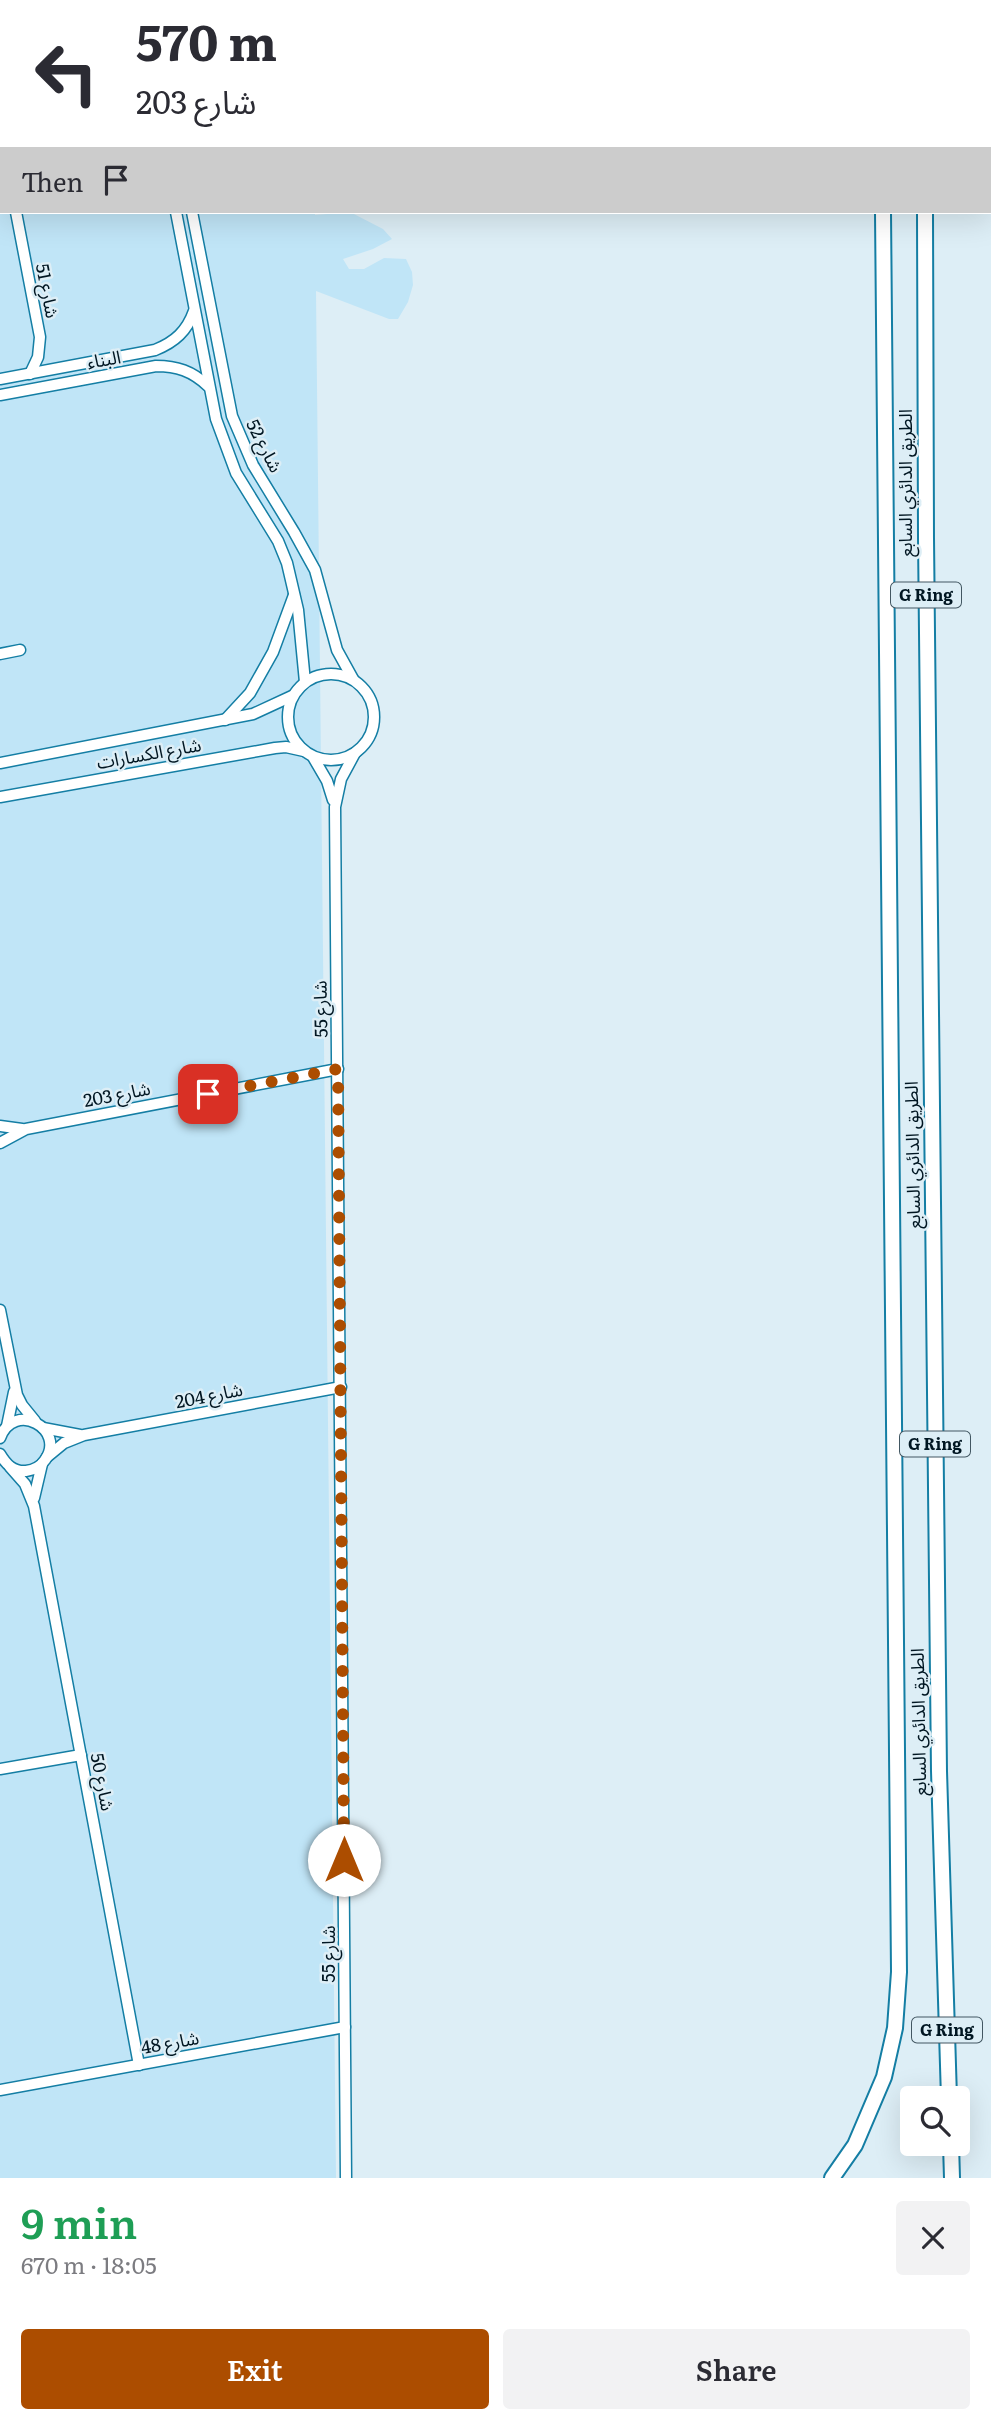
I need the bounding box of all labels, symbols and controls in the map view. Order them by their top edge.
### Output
text: 570 m [136,3,277,76]
icon: left [21,28,112,119]
text: شارع 203 [136,76,256,124]
text: Then [21,161,83,200]
icon: arrive [97,161,135,199]
street label: شارع 51 [28,261,67,321]
street label: البناء [85,342,123,375]
street label: الطريق الدائري السابع [891,409,920,557]
street label: شارع 52 [239,414,290,478]
road number: G Ring [891,582,961,608]
street label: شارع الكسارات [94,730,203,777]
street label: شارع 55 [306,980,335,1038]
pin [178,1064,238,1124]
street label: شارع 203 [81,1074,153,1115]
icon: arrive [189,1075,227,1113]
street label: الطريق الدائري السابع [897,1081,928,1229]
street label: شارع 204 [173,1375,245,1416]
road number: G Ring [900,1432,970,1456]
street label: الطريق الدائري السابع [903,1648,934,1796]
street label: شارع 50 [83,1751,122,1813]
position arrow [307,1823,381,1897]
street label: شارع 55 [314,1926,343,1982]
road number: G Ring [912,2018,982,2042]
street label: شارع 48 [139,2023,201,2062]
map controls [900,2086,970,2156]
button: search [900,2086,970,2156]
text: 9 min [21,2190,137,2252]
button: close [896,2201,970,2275]
text: 670 m · 18:05 [21,2247,157,2281]
button: Exit [21,2329,489,2409]
button: Share [503,2329,970,2409]

